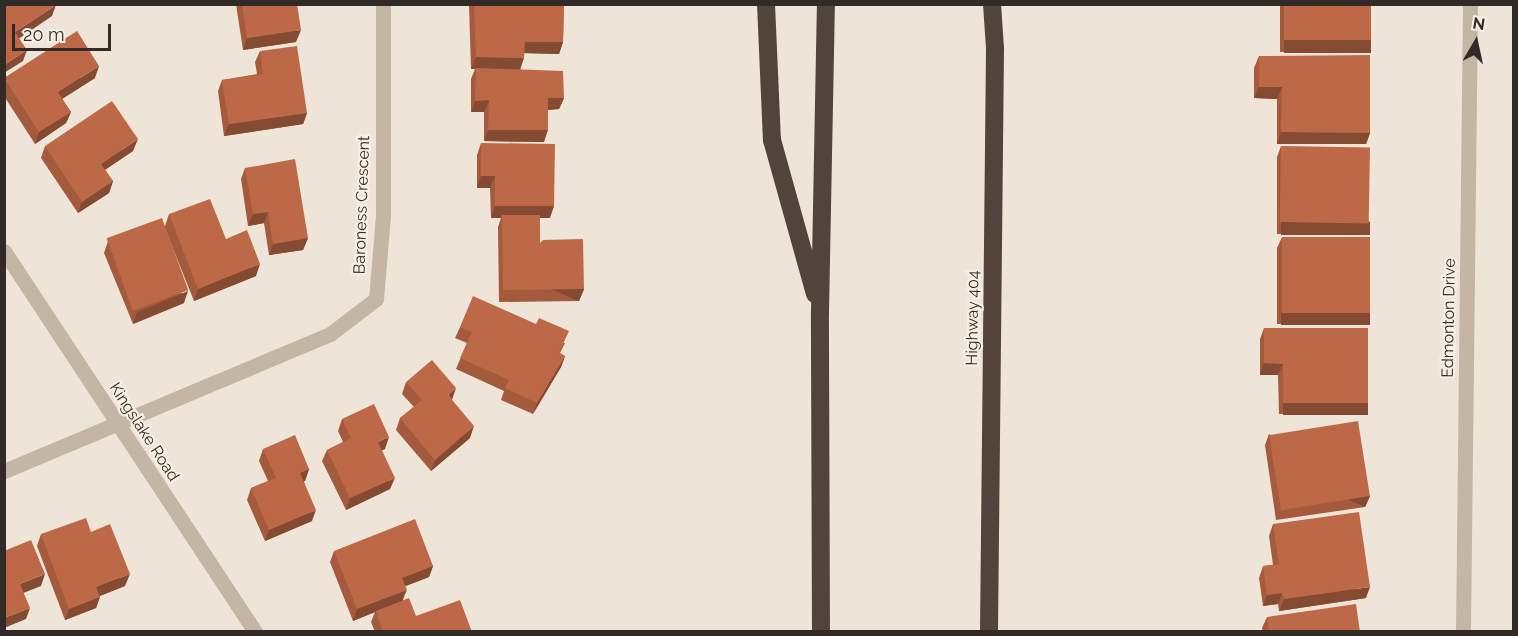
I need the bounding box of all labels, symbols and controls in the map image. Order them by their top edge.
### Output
scale bar [15,12,114,50]
north arrow [1446,12,1506,72]
text: N [1471,13,1486,34]
text: 20 m [23,24,65,45]
street label: Baroness Crescent [350,135,374,275]
street label: Edmonton Drive [1438,258,1460,378]
street label: Highway 404 [963,270,983,366]
street label: Kingslake Road [105,379,183,485]

